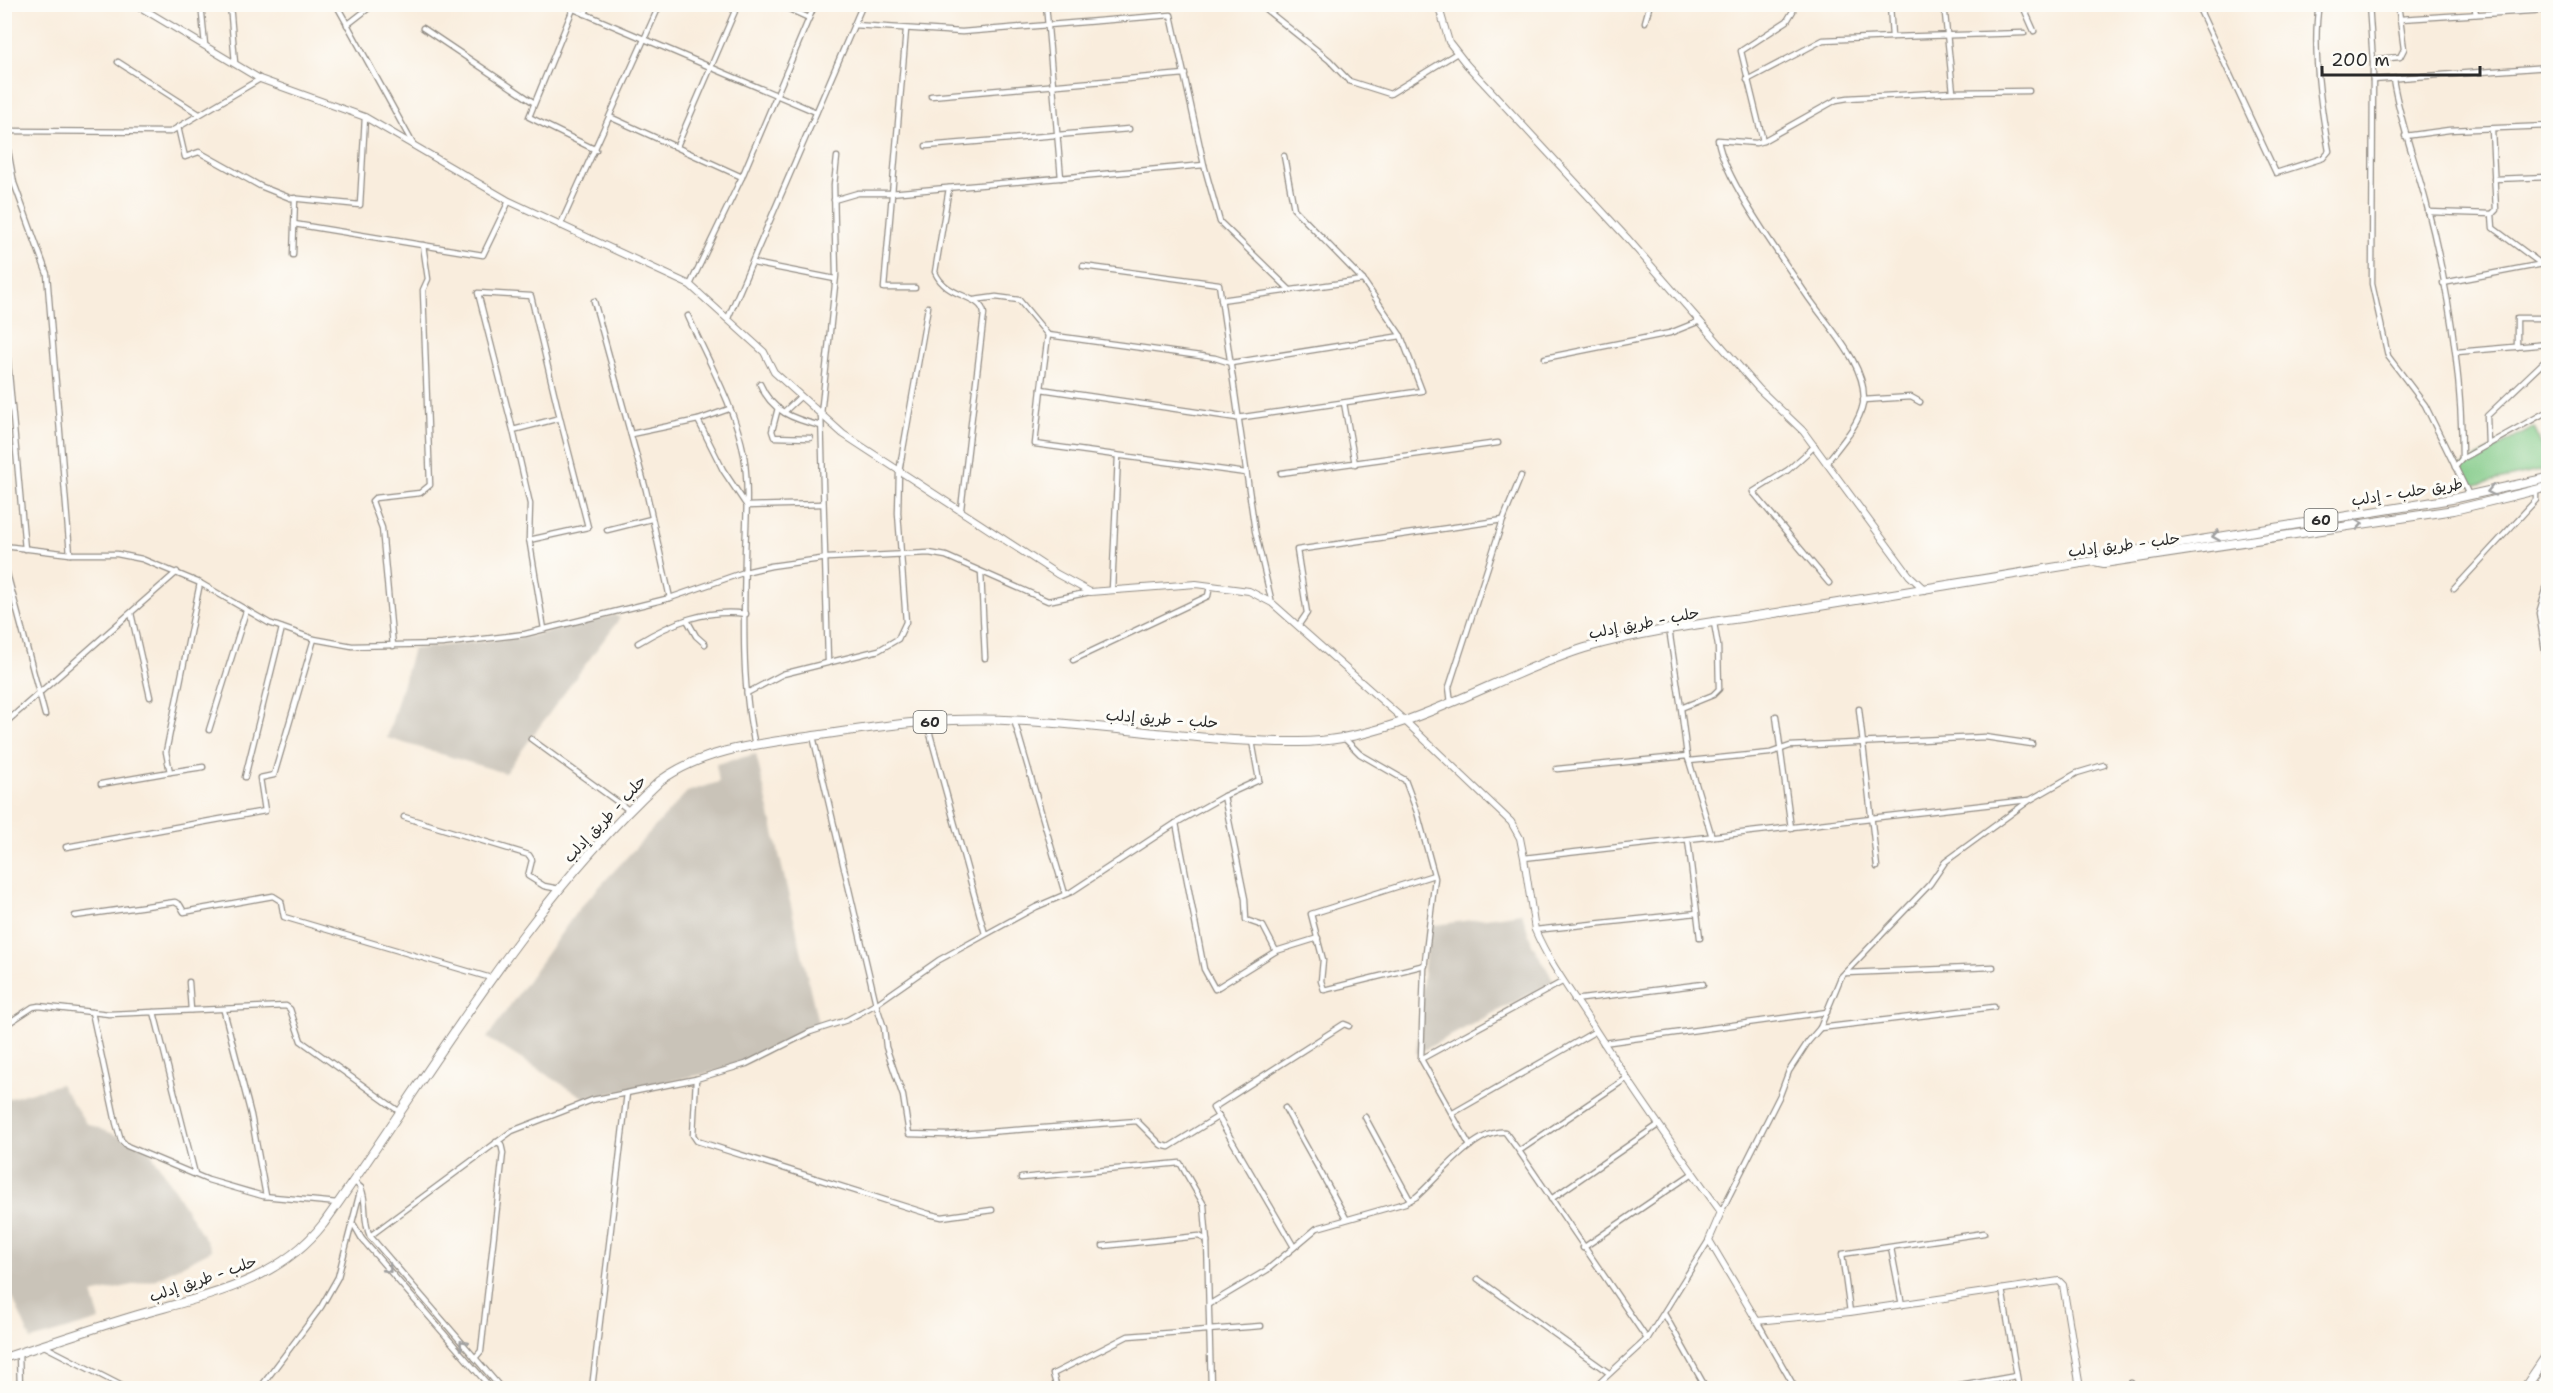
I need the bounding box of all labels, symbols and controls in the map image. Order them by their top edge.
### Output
scale bar [2322,39,2480,77]
text: 200 m [2331,48,2390,72]
street label: طريق حلب - إدلب [2350,473,2464,511]
one-way arrow [2487,483,2497,496]
road number: 60 [2304,509,2338,531]
one-way arrow [2354,518,2364,531]
street label: حلب - طريق إدلب [2067,528,2181,562]
one-way arrow [2211,529,2221,542]
street label: حلب - طريق إدلب [1587,602,1701,644]
street label: حلب - طريق إدلب [1105,705,1219,733]
road number: 60 [914,711,946,733]
street label: حلب - طريق إدلب [559,771,651,867]
street label: حلب - طريق إدلب [147,1251,259,1307]
one-way arrow [381,1263,392,1273]
one-way arrow [460,1340,471,1351]

